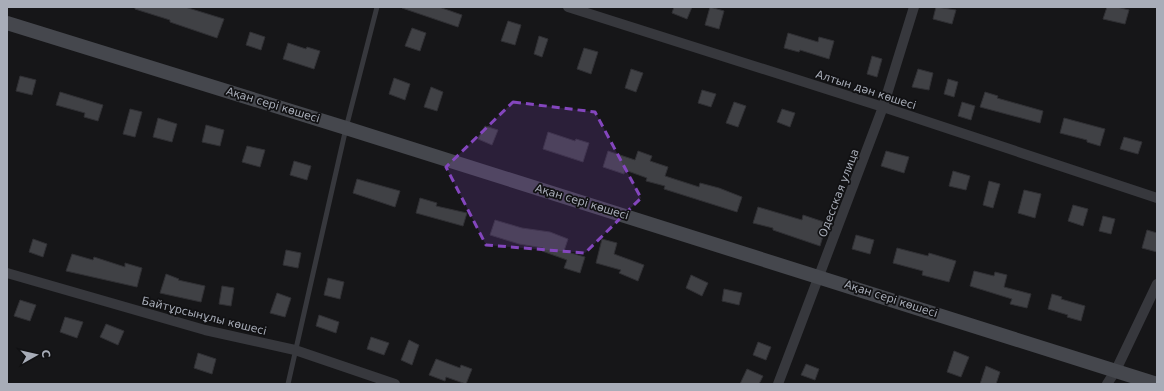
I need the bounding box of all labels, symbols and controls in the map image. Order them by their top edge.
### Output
street label: Алтын дән көшесі [814,68,918,112]
street label: Ақан сері көшесі [225,85,321,125]
street label: Одесская улица [816,147,862,239]
street label: Ақан сері көшесі [534,182,630,222]
street label: Ақан сері көшесі [843,278,939,320]
street label: Байтұрсынұлы көшесі [140,294,268,338]
north arrow [16,335,56,375]
text: С [38,349,52,359]

